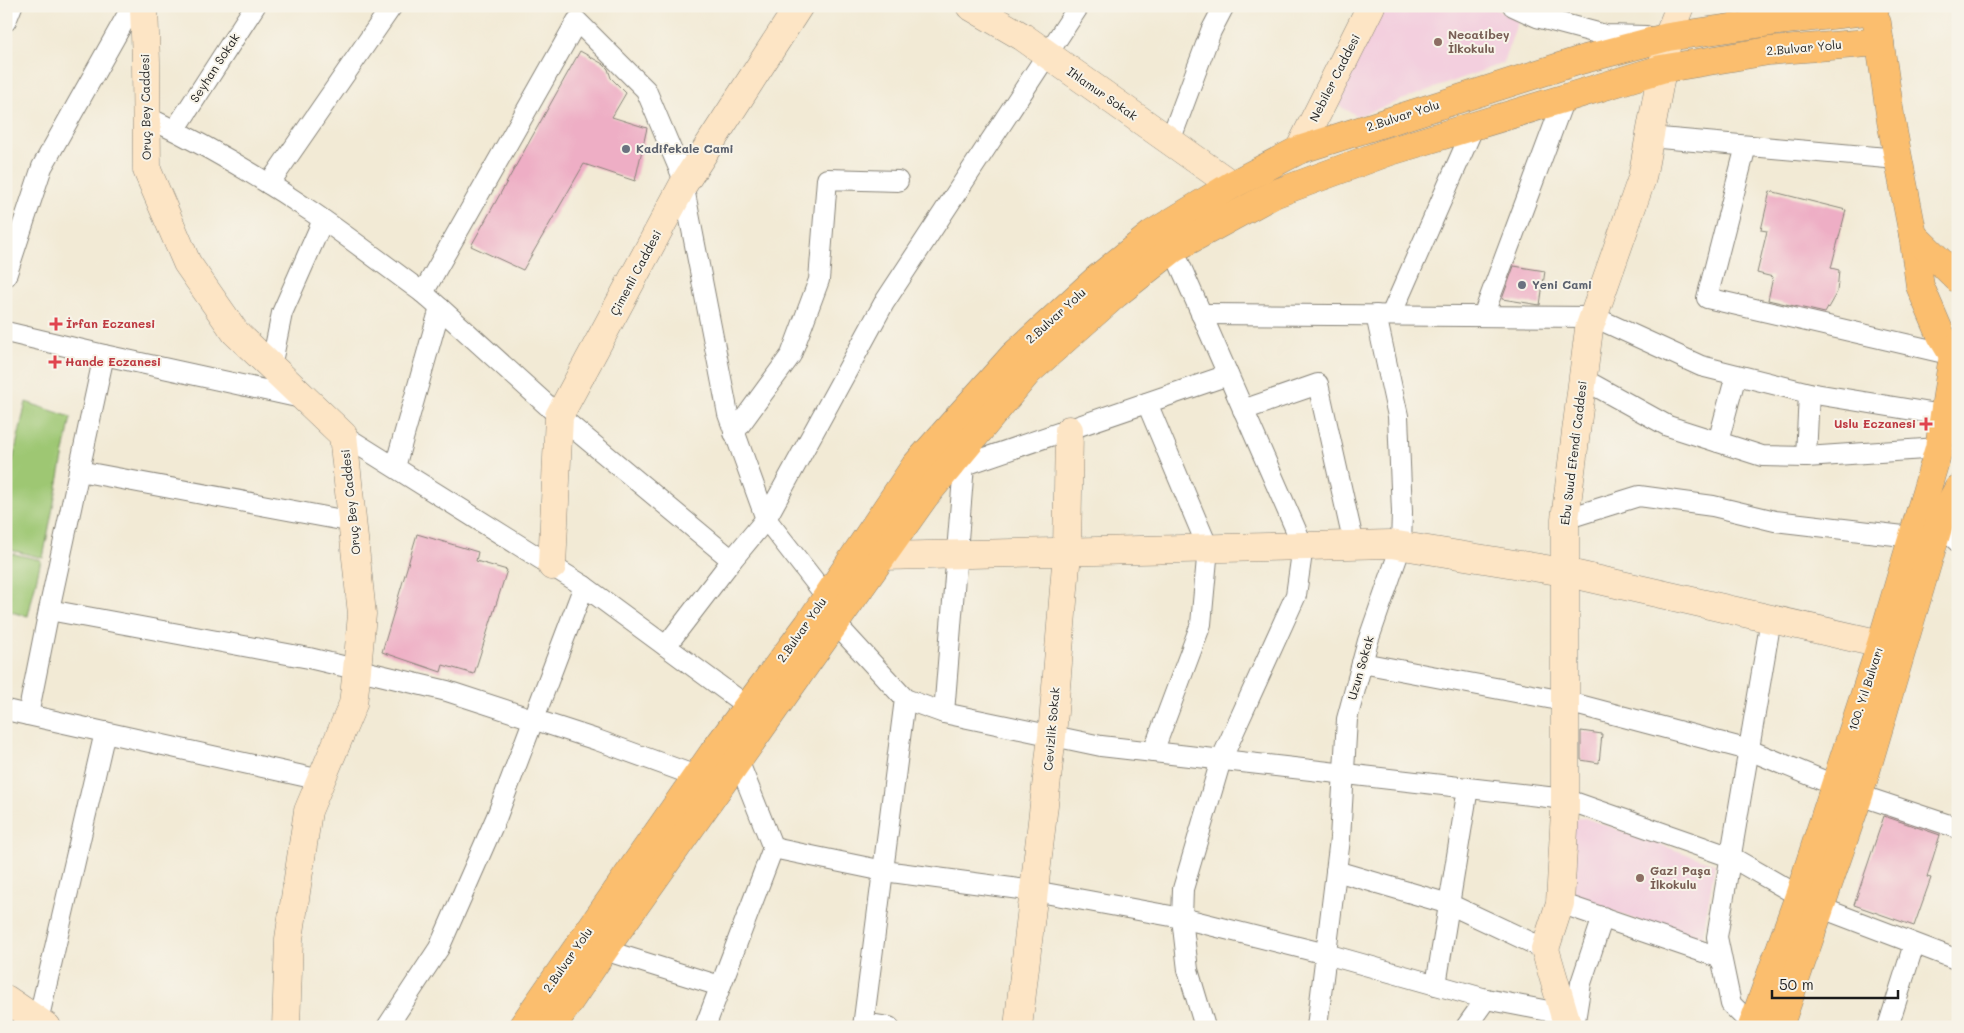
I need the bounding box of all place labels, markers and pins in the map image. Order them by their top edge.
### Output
place label: Necatibey İlkokulu [1448,26,1510,56]
marker: Necatibey İlkokulu [1432,36,1444,48]
place label: Kadifekale Cami [636,140,734,156]
marker: Kadifekale Cami [620,143,632,155]
place label: Yeni Cami [1532,276,1592,292]
marker: Yeni Cami [1516,279,1528,291]
place label: İrfan Eczanesi [66,315,155,331]
marker: İrfan Eczanesi [50,318,62,330]
place label: Hande Eczanesi [65,353,161,369]
marker: Hande Eczanesi [49,356,61,368]
place label: Uslu Eczanesi [1834,415,1916,431]
marker: Uslu Eczanesi [1920,418,1932,430]
place label: Gazi Paşa İlkokulu [1650,862,1711,892]
marker: Gazi Paşa İlkokulu [1634,872,1646,884]

